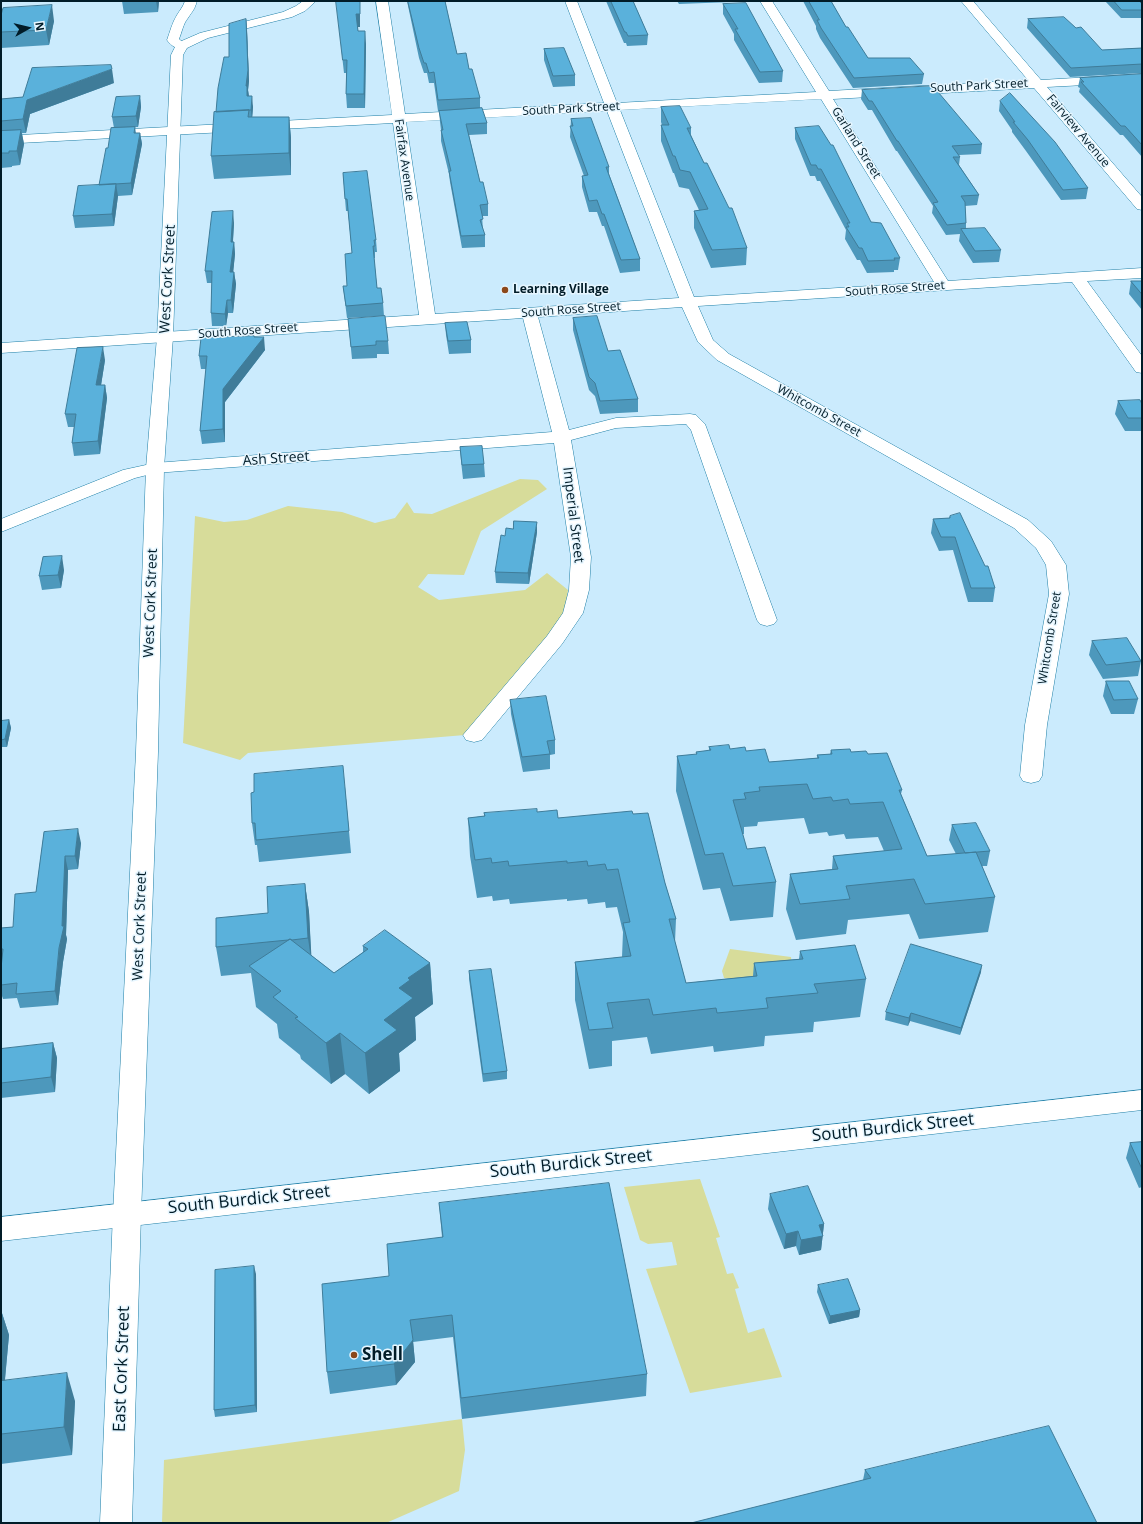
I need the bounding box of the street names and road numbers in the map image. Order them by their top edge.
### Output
street label: South Park Street [930,76,1028,96]
street label: Fairview Avenue [1043,92,1113,170]
street label: South Park Street [522,99,620,119]
street label: Garland Street [828,105,884,181]
street label: Fairfax Avenue [391,118,417,202]
street label: West Cork Street [157,224,179,334]
street label: South Rose Street [845,278,945,300]
street label: South Rose Street [521,299,621,321]
street label: South Rose Street [198,320,298,342]
street label: Whitcomb Street [774,382,864,440]
street label: Ash Street [242,448,310,470]
street label: Imperial Street [559,466,587,564]
street label: West Cork Street [141,548,161,658]
street label: Whitcomb Street [1036,591,1064,685]
street label: West Cork Street [130,871,150,981]
street label: South Burdick Street [811,1109,975,1147]
street label: South Burdick Street [489,1145,653,1183]
street label: South Burdick Street [167,1181,331,1219]
street label: East Cork Street [110,1306,134,1432]

